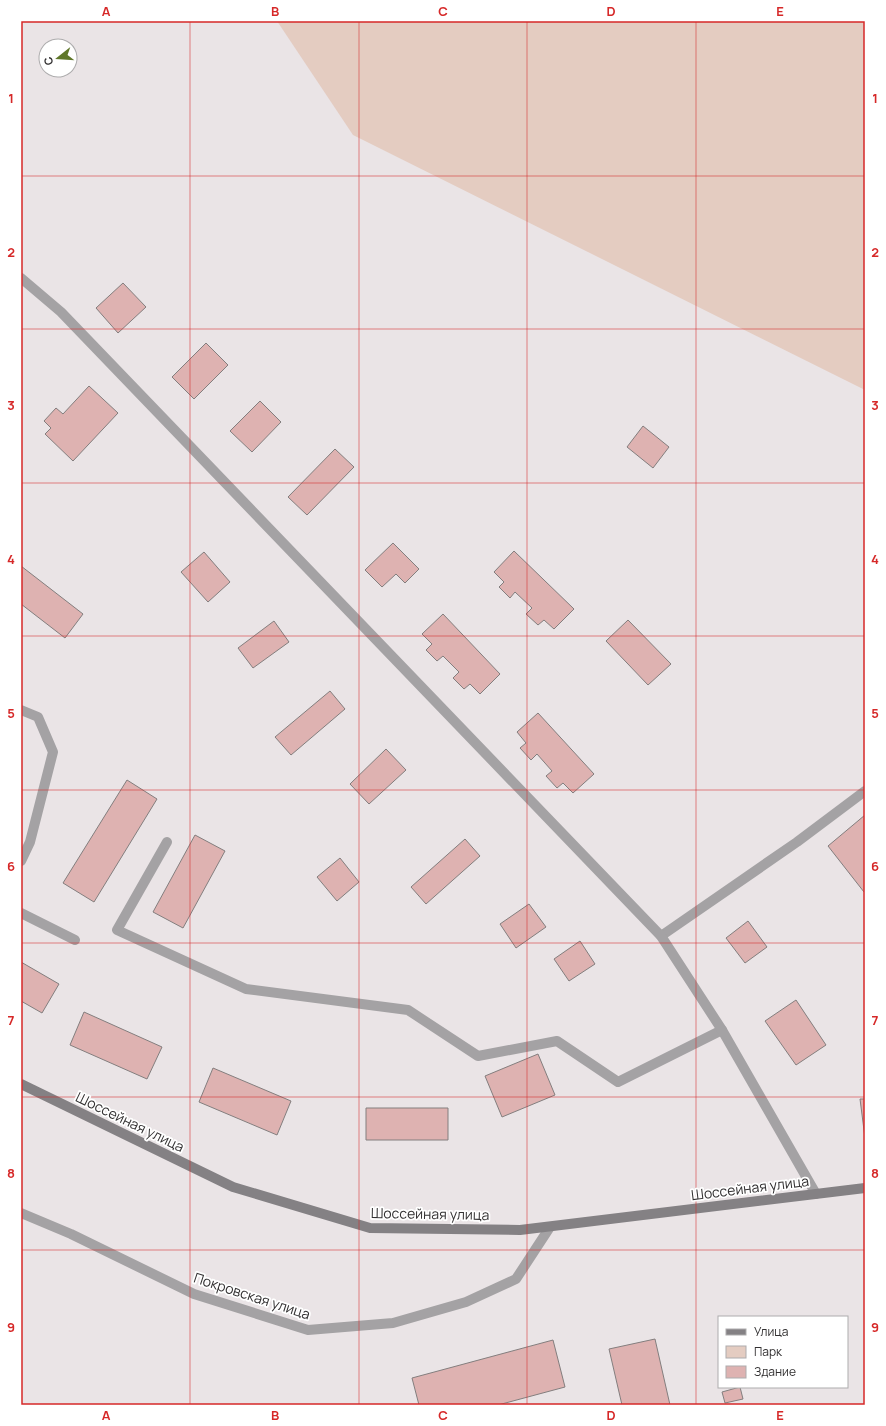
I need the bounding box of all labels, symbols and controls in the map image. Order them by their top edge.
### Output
text: A [102,2,111,20]
text: B [271,2,279,20]
text: C [438,2,448,20]
text: D [606,2,616,20]
text: E [776,2,784,20]
north arrow [38,38,78,78]
text: С [40,55,56,67]
text: 1 [8,89,14,107]
text: 1 [872,89,878,107]
text: 2 [7,243,15,261]
text: 2 [871,243,879,261]
text: 3 [7,396,15,414]
text: 3 [871,396,879,414]
text: 4 [7,550,15,568]
text: 4 [871,550,879,568]
text: 5 [7,704,15,722]
text: 5 [871,704,879,722]
text: 6 [7,857,15,875]
text: 6 [871,857,879,875]
text: 7 [8,1011,15,1029]
text: 7 [872,1011,879,1029]
street label: Шоссейная улица [73,1087,188,1156]
text: 8 [7,1164,15,1182]
text: 8 [871,1164,879,1182]
street label: Шоссейная улица [690,1171,810,1204]
street label: Шоссейная улица [371,1203,489,1224]
street label: Покровская улица [191,1268,313,1323]
legend [718,1316,848,1388]
text: 9 [7,1318,15,1336]
text: 9 [871,1318,879,1336]
text: Улица [754,1323,788,1340]
text: Парк [754,1343,783,1360]
text: Здание [754,1363,796,1380]
text: A [102,1406,111,1424]
text: B [271,1406,279,1424]
text: C [438,1406,448,1424]
text: D [606,1406,616,1424]
text: E [776,1406,784,1424]

